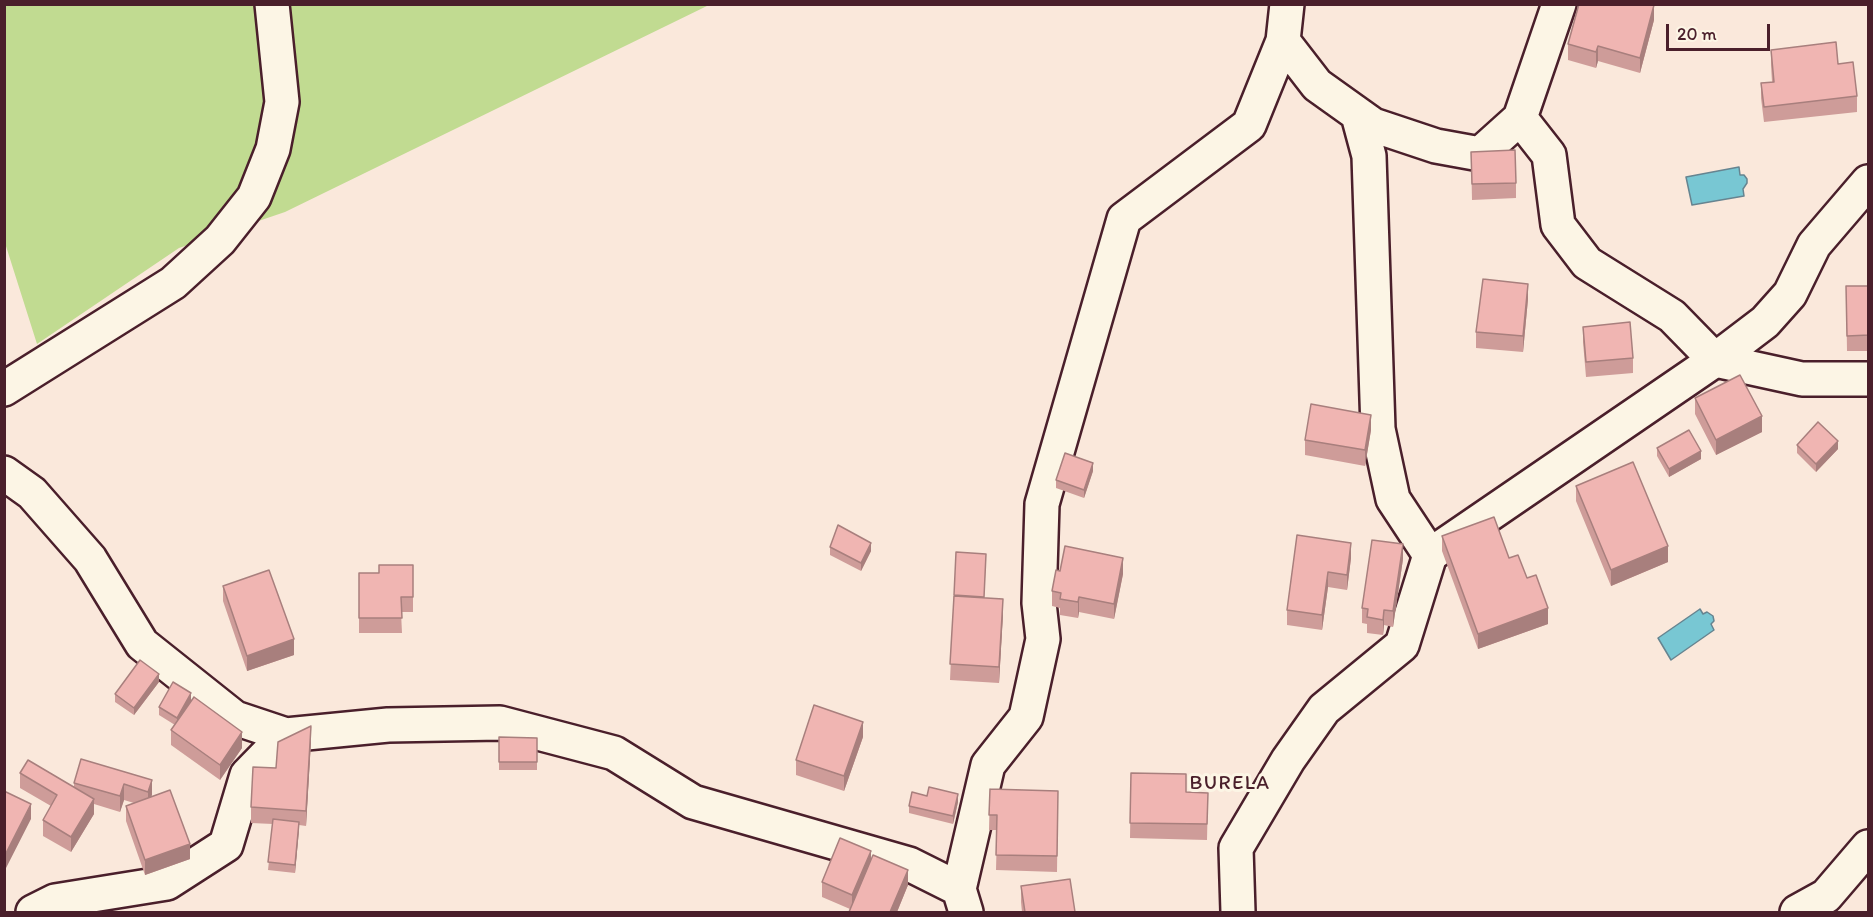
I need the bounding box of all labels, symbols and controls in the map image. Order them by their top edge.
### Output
scale bar [1669,12,1772,50]
text: 20 m [1677,23,1717,45]
district label: BURELA [1189,772,1271,796]

